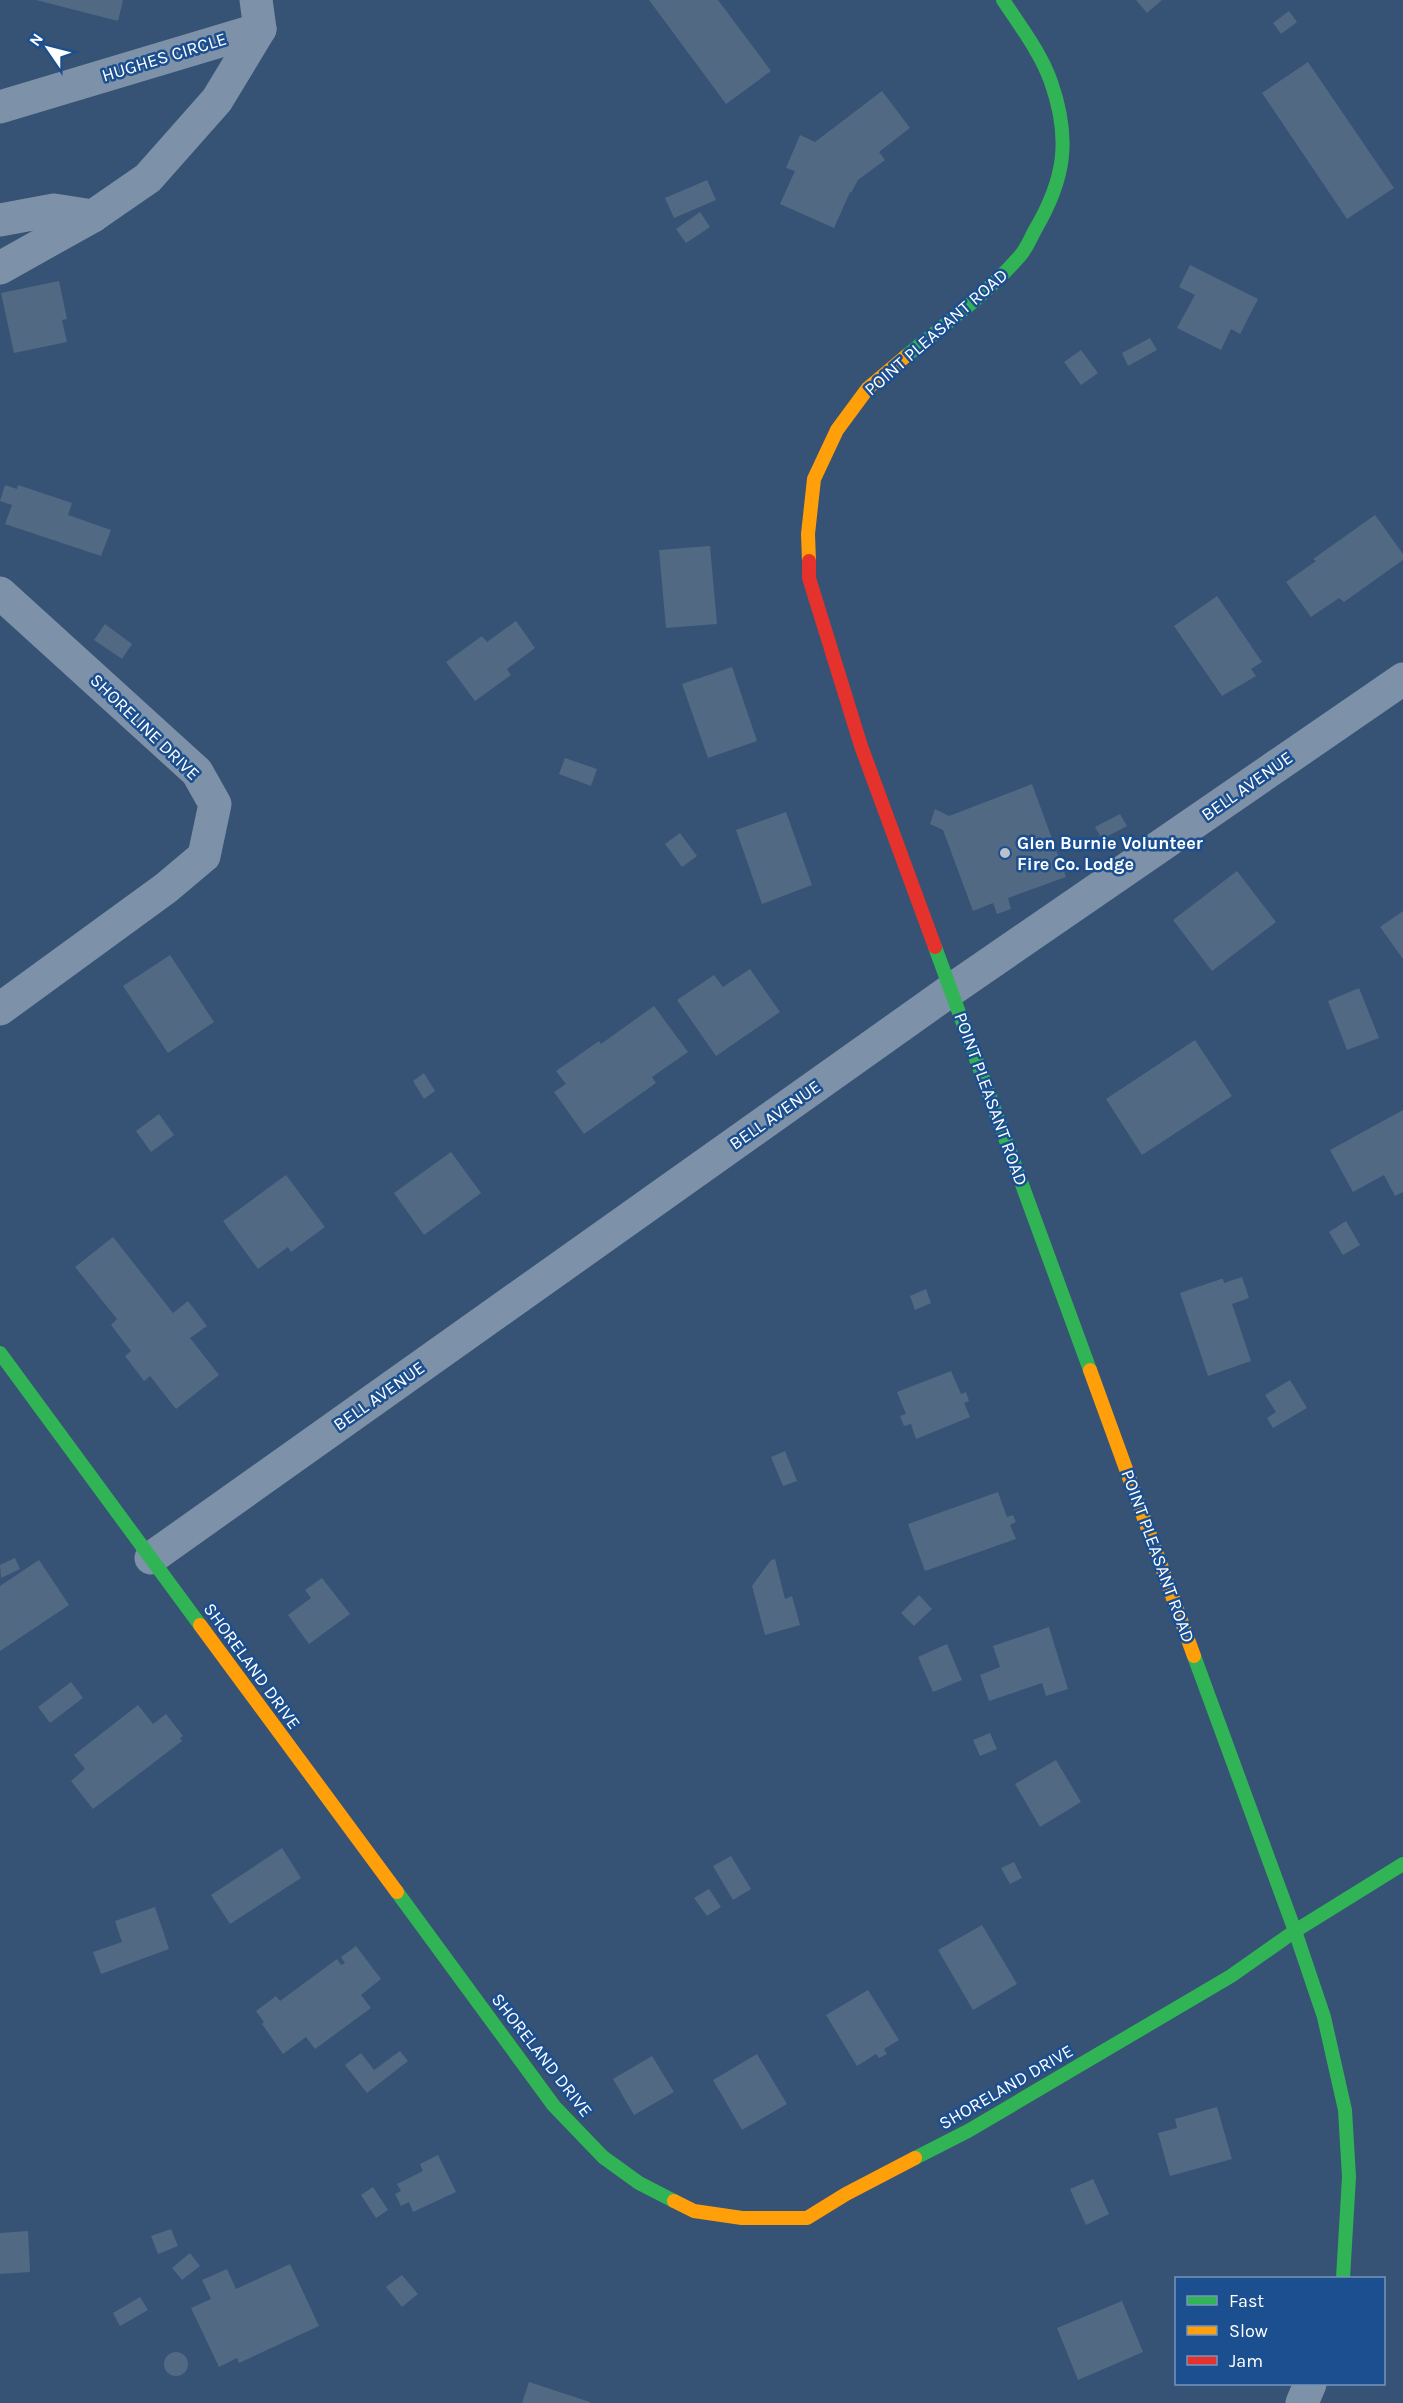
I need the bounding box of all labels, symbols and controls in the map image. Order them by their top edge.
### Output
north arrow [18,18,78,78]
street label: HUGHES CIRCLE [99,28,229,86]
text: N [25,30,47,50]
street label: POINT PLEASANT ROAD [860,264,1012,400]
street label: SHORELINE DRIVE [86,669,204,785]
street label: BELL AVENUE [1197,746,1297,826]
place label: Glen Burnie Volunteer Fire Co. Lodge [1017,832,1203,875]
marker: Glen Burnie Volunteer Fire Co. Lodge [998,846,1012,860]
street label: POINT PLEASANT ROAD [949,1009,1033,1189]
street label: BELL AVENUE [725,1075,825,1155]
street label: BELL AVENUE [329,1356,429,1436]
street label: POINT PLEASANT ROAD [1116,1466,1200,1646]
street label: SHORELAND DRIVE [199,1598,305,1734]
street label: SHORELAND DRIVE [487,1989,597,2121]
street label: SHORELAND DRIVE [935,2040,1077,2134]
legend [1175,2277,1385,2385]
text: Fast [1229,2290,1264,2312]
text: Slow [1229,2320,1268,2342]
text: Jam [1229,2350,1263,2372]

